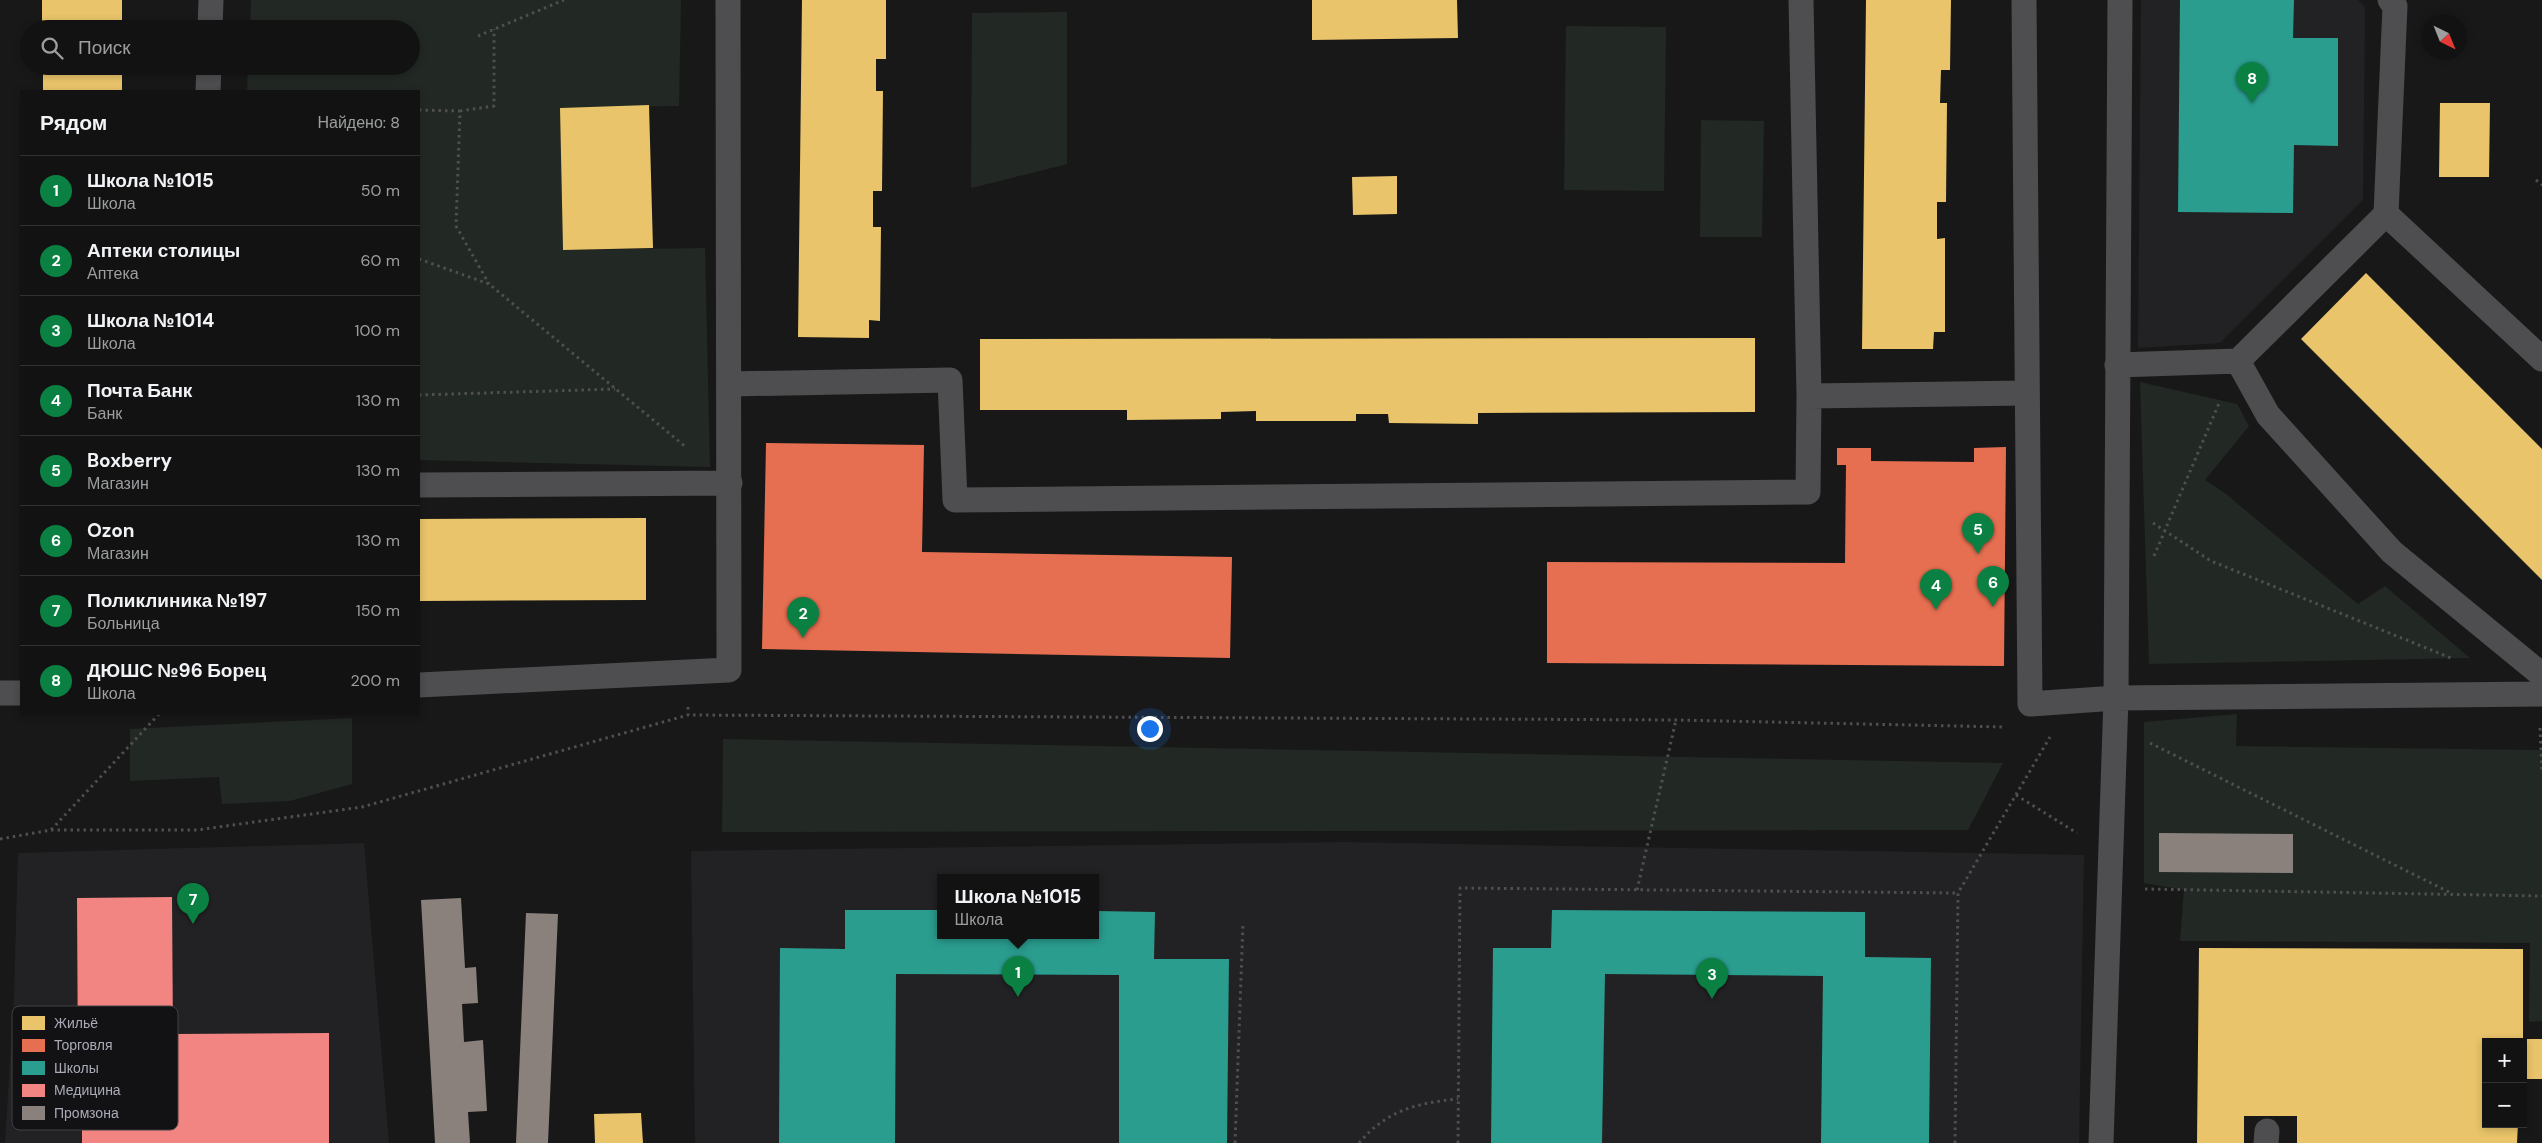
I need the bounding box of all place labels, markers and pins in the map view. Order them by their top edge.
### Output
pin: 8 [2236,62,2268,103]
pin: 5 [1962,513,1994,554]
pin: 6 [1977,566,2009,607]
pin: 4 [1920,569,1952,610]
pin: 2 [787,597,819,638]
pin: 7 [177,883,209,924]
pin: 1 [1002,956,1034,997]
pin: 3 [1696,958,1728,999]

